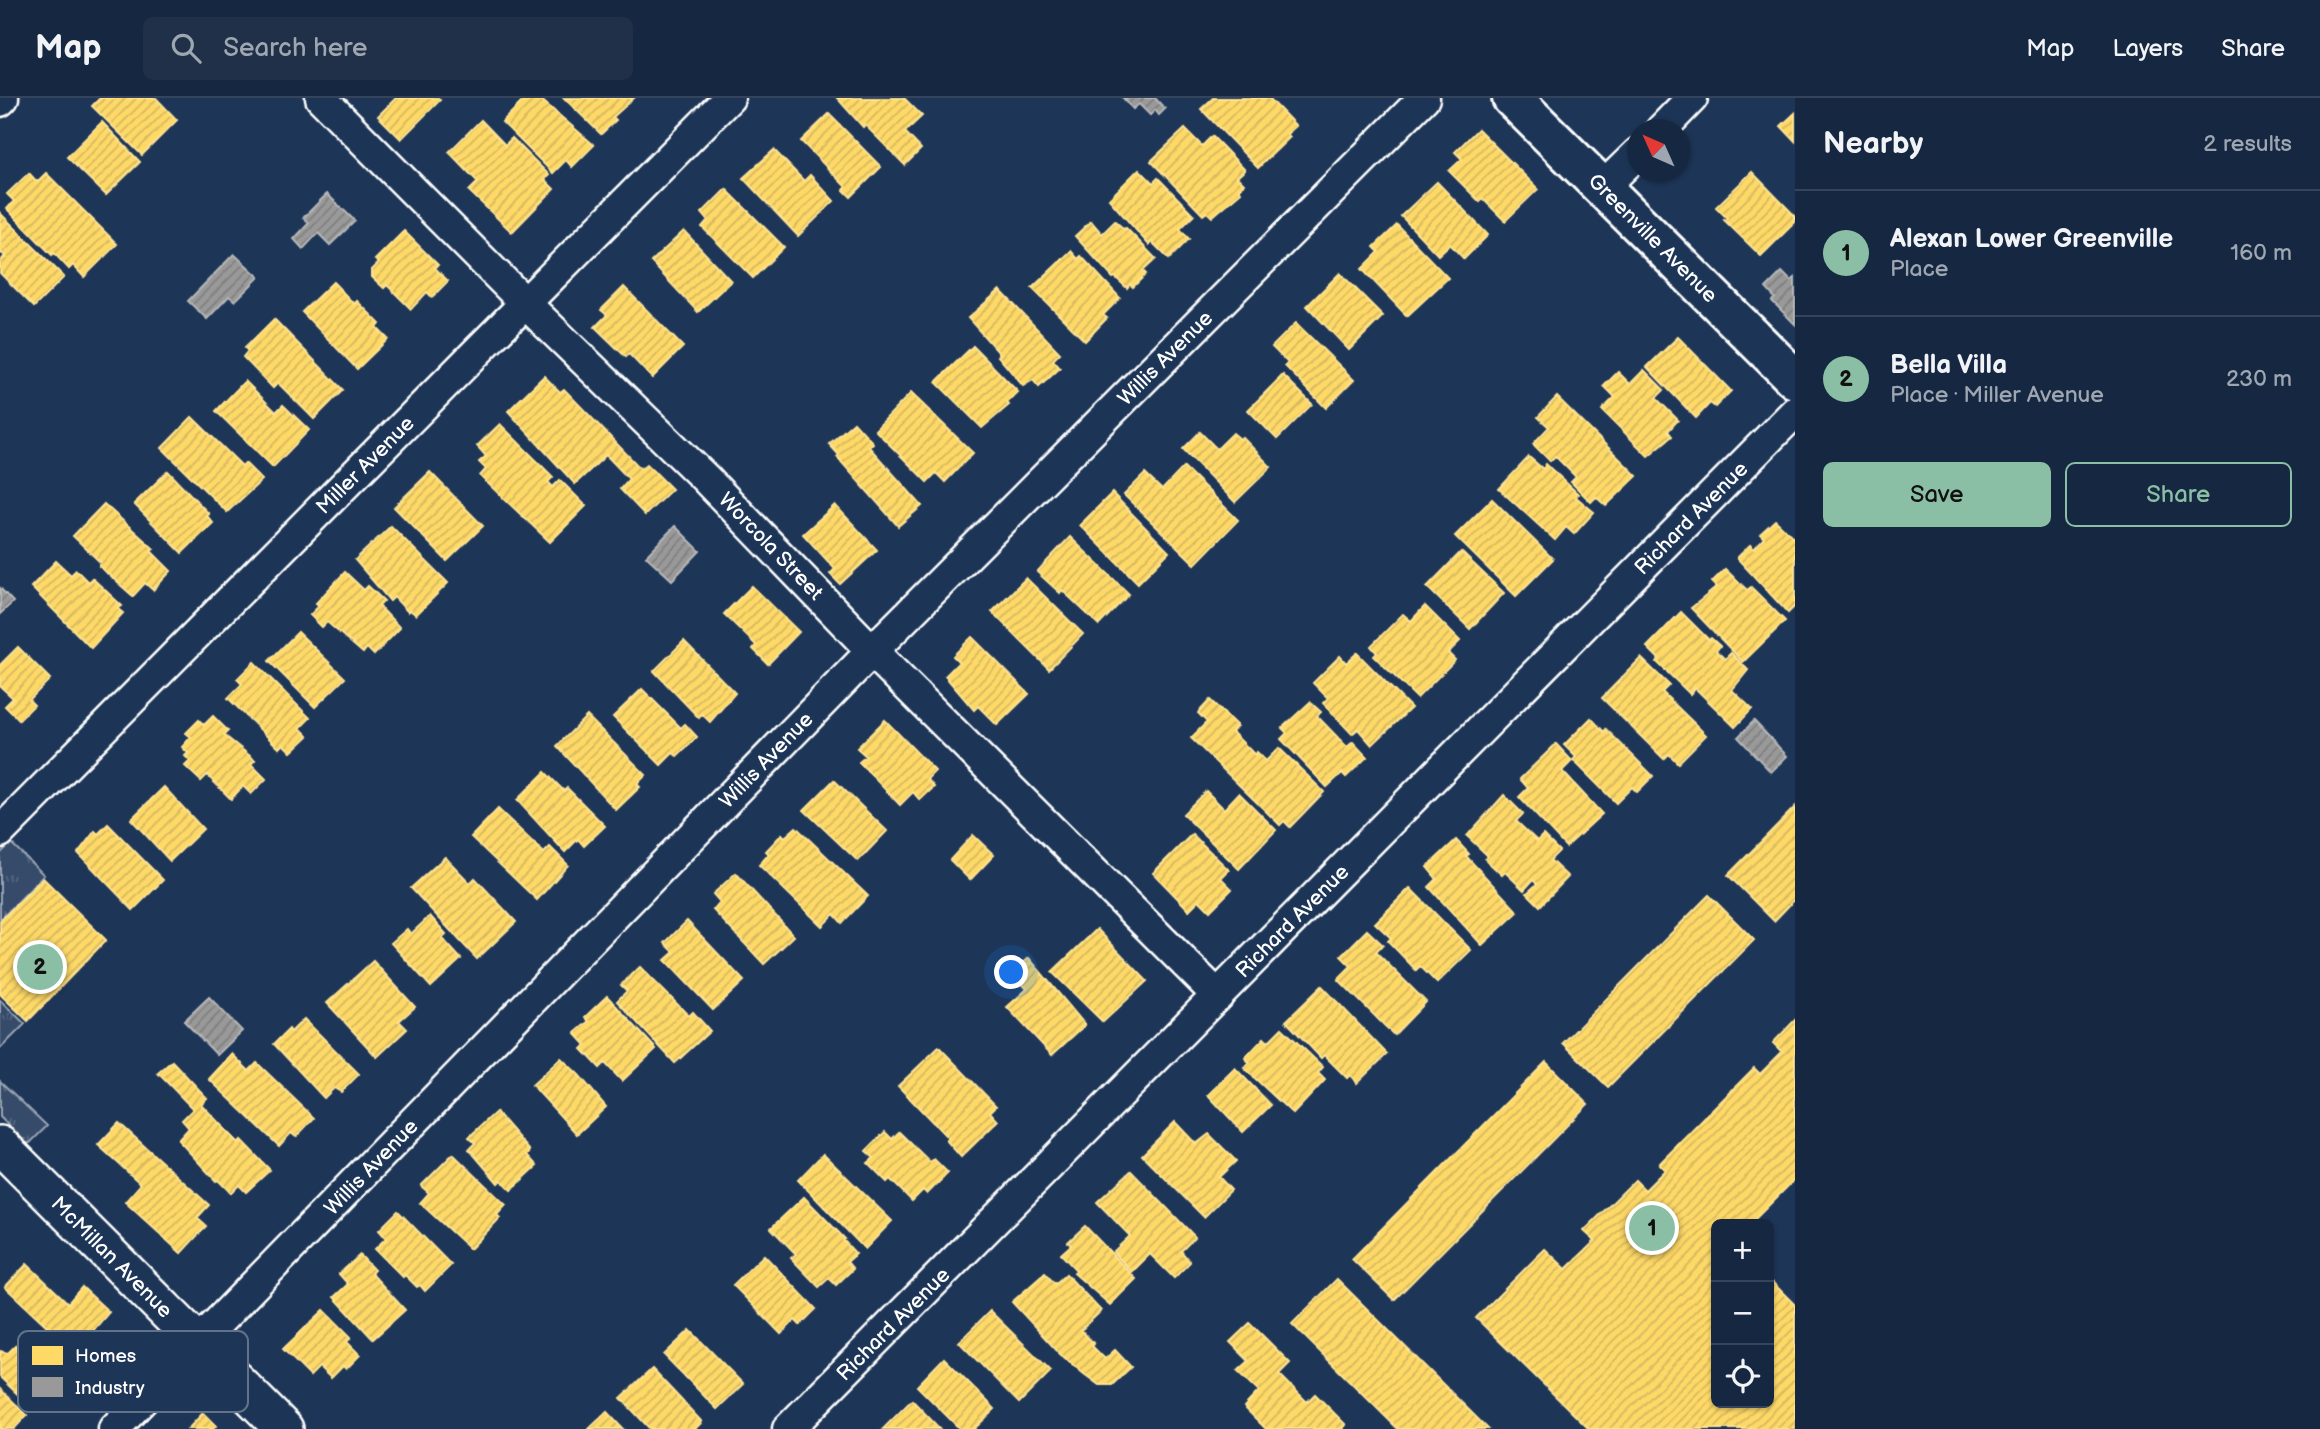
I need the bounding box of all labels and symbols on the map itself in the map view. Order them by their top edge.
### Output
north arrow [1627,119,1690,182]
street label: Greenville Avenue [1583,169,1722,308]
street label: Willis Avenue [1113,306,1218,411]
street label: Miller Avenue [311,411,420,520]
street label: Richard Avenue [1630,457,1753,580]
street label: Worcola Street [713,487,828,606]
street label: Willis Avenue [714,707,818,814]
street label: Richard Avenue [1231,860,1354,983]
pin: 2 [17,941,63,993]
your location [994,955,1028,989]
street label: Willis Avenue [319,1114,423,1221]
street label: McMillan Avenue [46,1191,178,1323]
pin: 1 [1629,1202,1675,1254]
street label: Richard Avenue [832,1263,955,1386]
legend [18,1331,248,1412]
text: Homes [75,1345,136,1368]
text: Industry [75,1377,145,1400]

